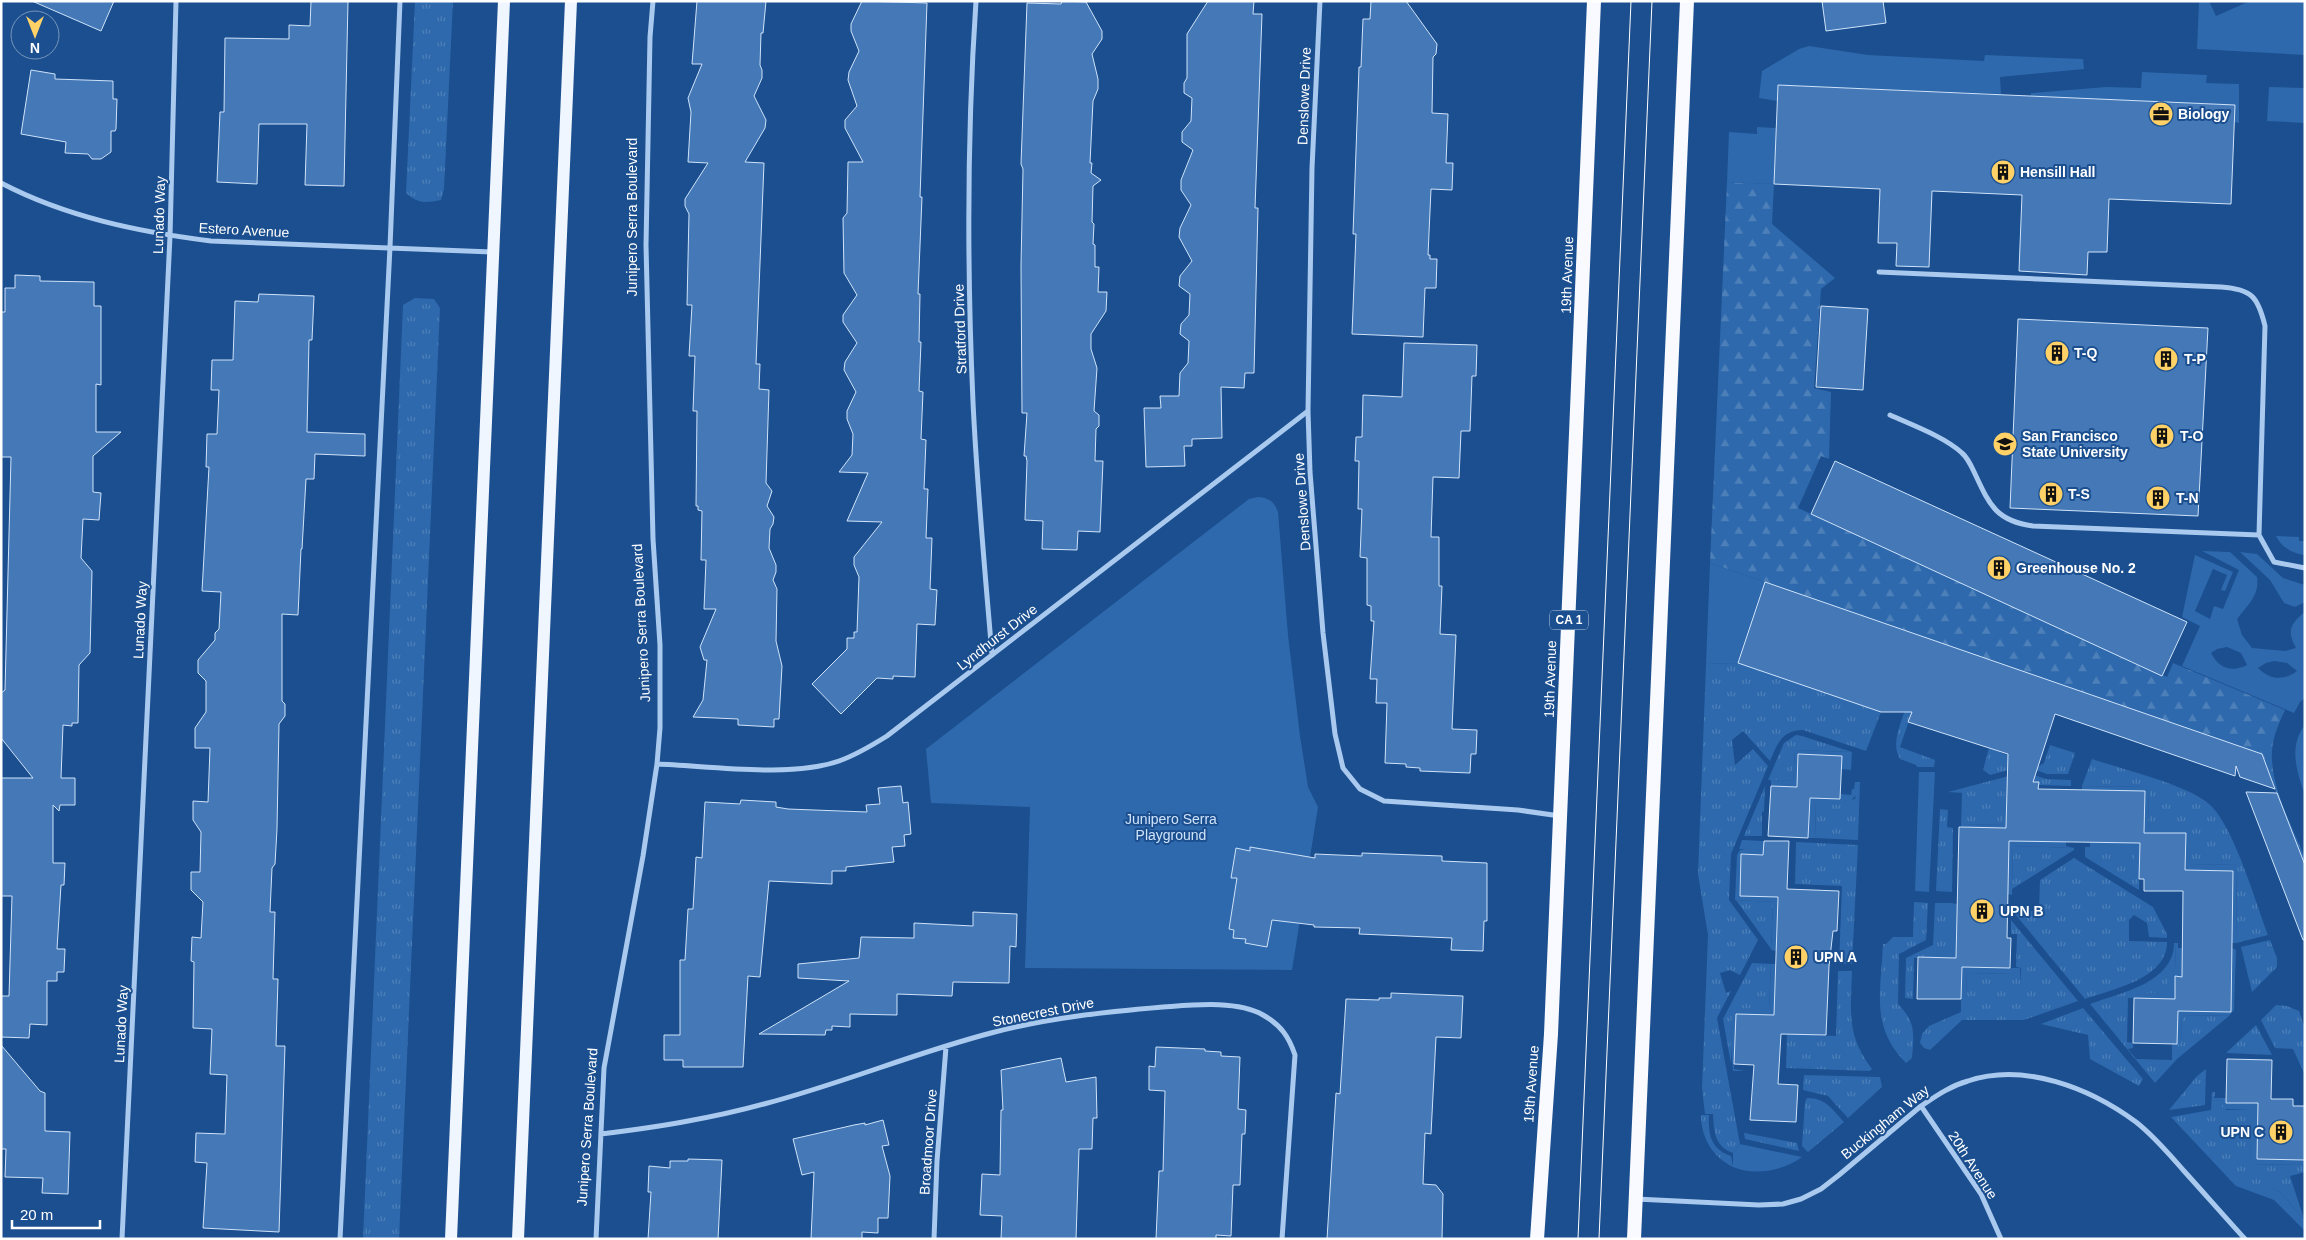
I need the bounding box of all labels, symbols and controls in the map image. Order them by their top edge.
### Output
north arrow [10,10,60,60]
text: N [30,40,40,56]
street label: Denslowe Drive [1294,47,1314,145]
office icon: Biology [2148,101,2174,127]
place label: Biology [2178,106,2230,122]
street label: Junipero Serra Boulevard [624,138,640,296]
building icon: Hensill Hall [1990,159,2016,185]
place label: Hensill Hall [2020,164,2095,180]
street label: Lunado Way [150,176,168,254]
street label: Estero Avenue [198,220,290,240]
street label: 19th Avenue [1558,236,1576,314]
street label: Stratford Drive [950,283,970,374]
building icon: T-Q [2044,340,2070,366]
place label: T-Q [2074,345,2097,361]
building icon: T-P [2153,346,2179,372]
place label: T-P [2184,351,2206,367]
building icon: T-O [2149,423,2175,449]
place label: San Francisco State University [2022,428,2128,460]
place label: T-O [2180,428,2203,444]
school or university icon: San Francisco State University [1992,431,2018,457]
street label: Denslowe Drive [1291,452,1313,551]
building icon: T-S [2038,481,2064,507]
building icon: T-N [2145,485,2171,511]
place label: T-S [2068,486,2090,502]
place label: T-N [2176,490,2199,506]
street label: Junipero Serra Boulevard [629,543,653,703]
building icon: Greenhouse No. 2 [1986,555,2012,581]
place label: Greenhouse No. 2 [2016,560,2136,576]
street label: Lunado Way [130,581,150,659]
street label: Lyndhurst Drive [954,601,1041,673]
road number: CA 1 [1550,610,1588,630]
street label: 19th Avenue [1541,640,1559,718]
park label: Junipero Serra Playground [1125,811,1217,843]
building icon: UPN B [1969,898,1995,924]
place label: UPN B [2000,903,2044,919]
building icon: UPN A [1783,944,1809,970]
place label: UPN A [1814,949,1857,965]
street label: Lunado Way [111,985,131,1063]
street label: Stonecrest Drive [991,994,1096,1030]
street label: 19th Avenue [1520,1045,1542,1123]
street label: Junipero Serra Boulevard [573,1047,601,1207]
street label: Buckingham Way [1838,1082,1932,1162]
street label: Broadmoor Drive [916,1088,940,1195]
building icon: UPN C [2268,1119,2294,1145]
place label: UPN C [2220,1124,2264,1140]
street label: 20th Avenue [1945,1128,2001,1202]
scale bar [12,1198,100,1230]
text: 20 m [20,1206,53,1223]

